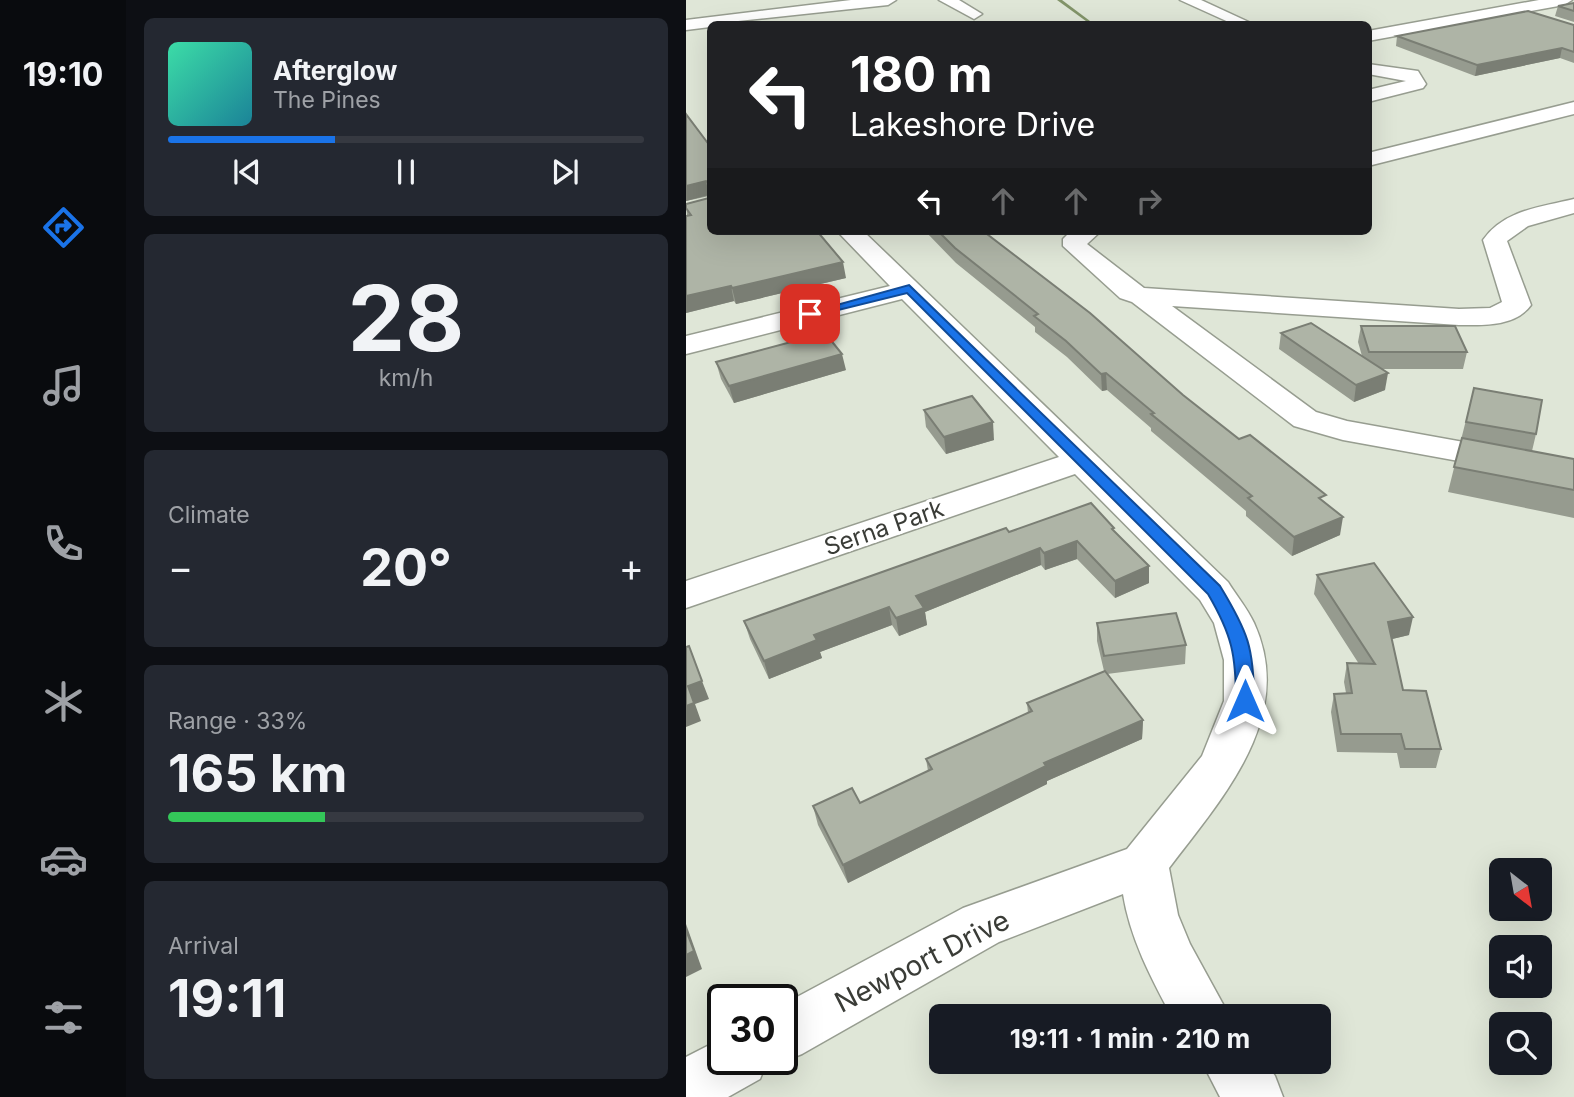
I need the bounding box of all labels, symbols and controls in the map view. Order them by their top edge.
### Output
text: 180 m [850,45,992,104]
icon: left [735,49,826,140]
text: 19:10 [23,55,103,94]
text: Afterglow [273,55,397,86]
text: The Pines [273,86,381,114]
text: Lakeshore Drive [850,105,1095,144]
icon: previous [228,153,266,191]
icon: pause [387,153,425,191]
icon: next [546,153,584,191]
icon: left [911,182,949,220]
icon: ahead [984,182,1022,220]
icon: ahead [1057,182,1095,220]
icon: right [1130,182,1168,220]
icon: directions [39,203,88,252]
text: 28 [348,263,464,373]
pin [780,284,840,344]
icon: arrive [791,295,829,333]
icon: music [39,361,88,410]
text: km/h [379,364,433,392]
street label: Serna Park [820,494,947,562]
text: Climate [168,501,250,529]
icon: phone [39,519,88,568]
text: 20° [360,536,452,599]
text: − [168,544,193,590]
text: + [619,544,644,590]
position arrow [1208,664,1282,738]
icon: climate [39,677,88,726]
text: Range · 33% [168,707,307,735]
text: 165 km [168,742,347,805]
icon: car [39,835,88,884]
north arrow [1489,858,1552,920]
map controls [1489,858,1552,1075]
street label: Newport Drive [829,902,1015,1020]
text: Arrival [168,932,239,960]
button: sound [1489,935,1552,998]
text: 19:11 [168,967,286,1030]
speed limit sign: 30 [707,984,798,1075]
icon: filters [39,993,88,1042]
button: search [1489,1012,1552,1075]
text: 19:11 · 1 min · 210 m [1010,1023,1250,1054]

